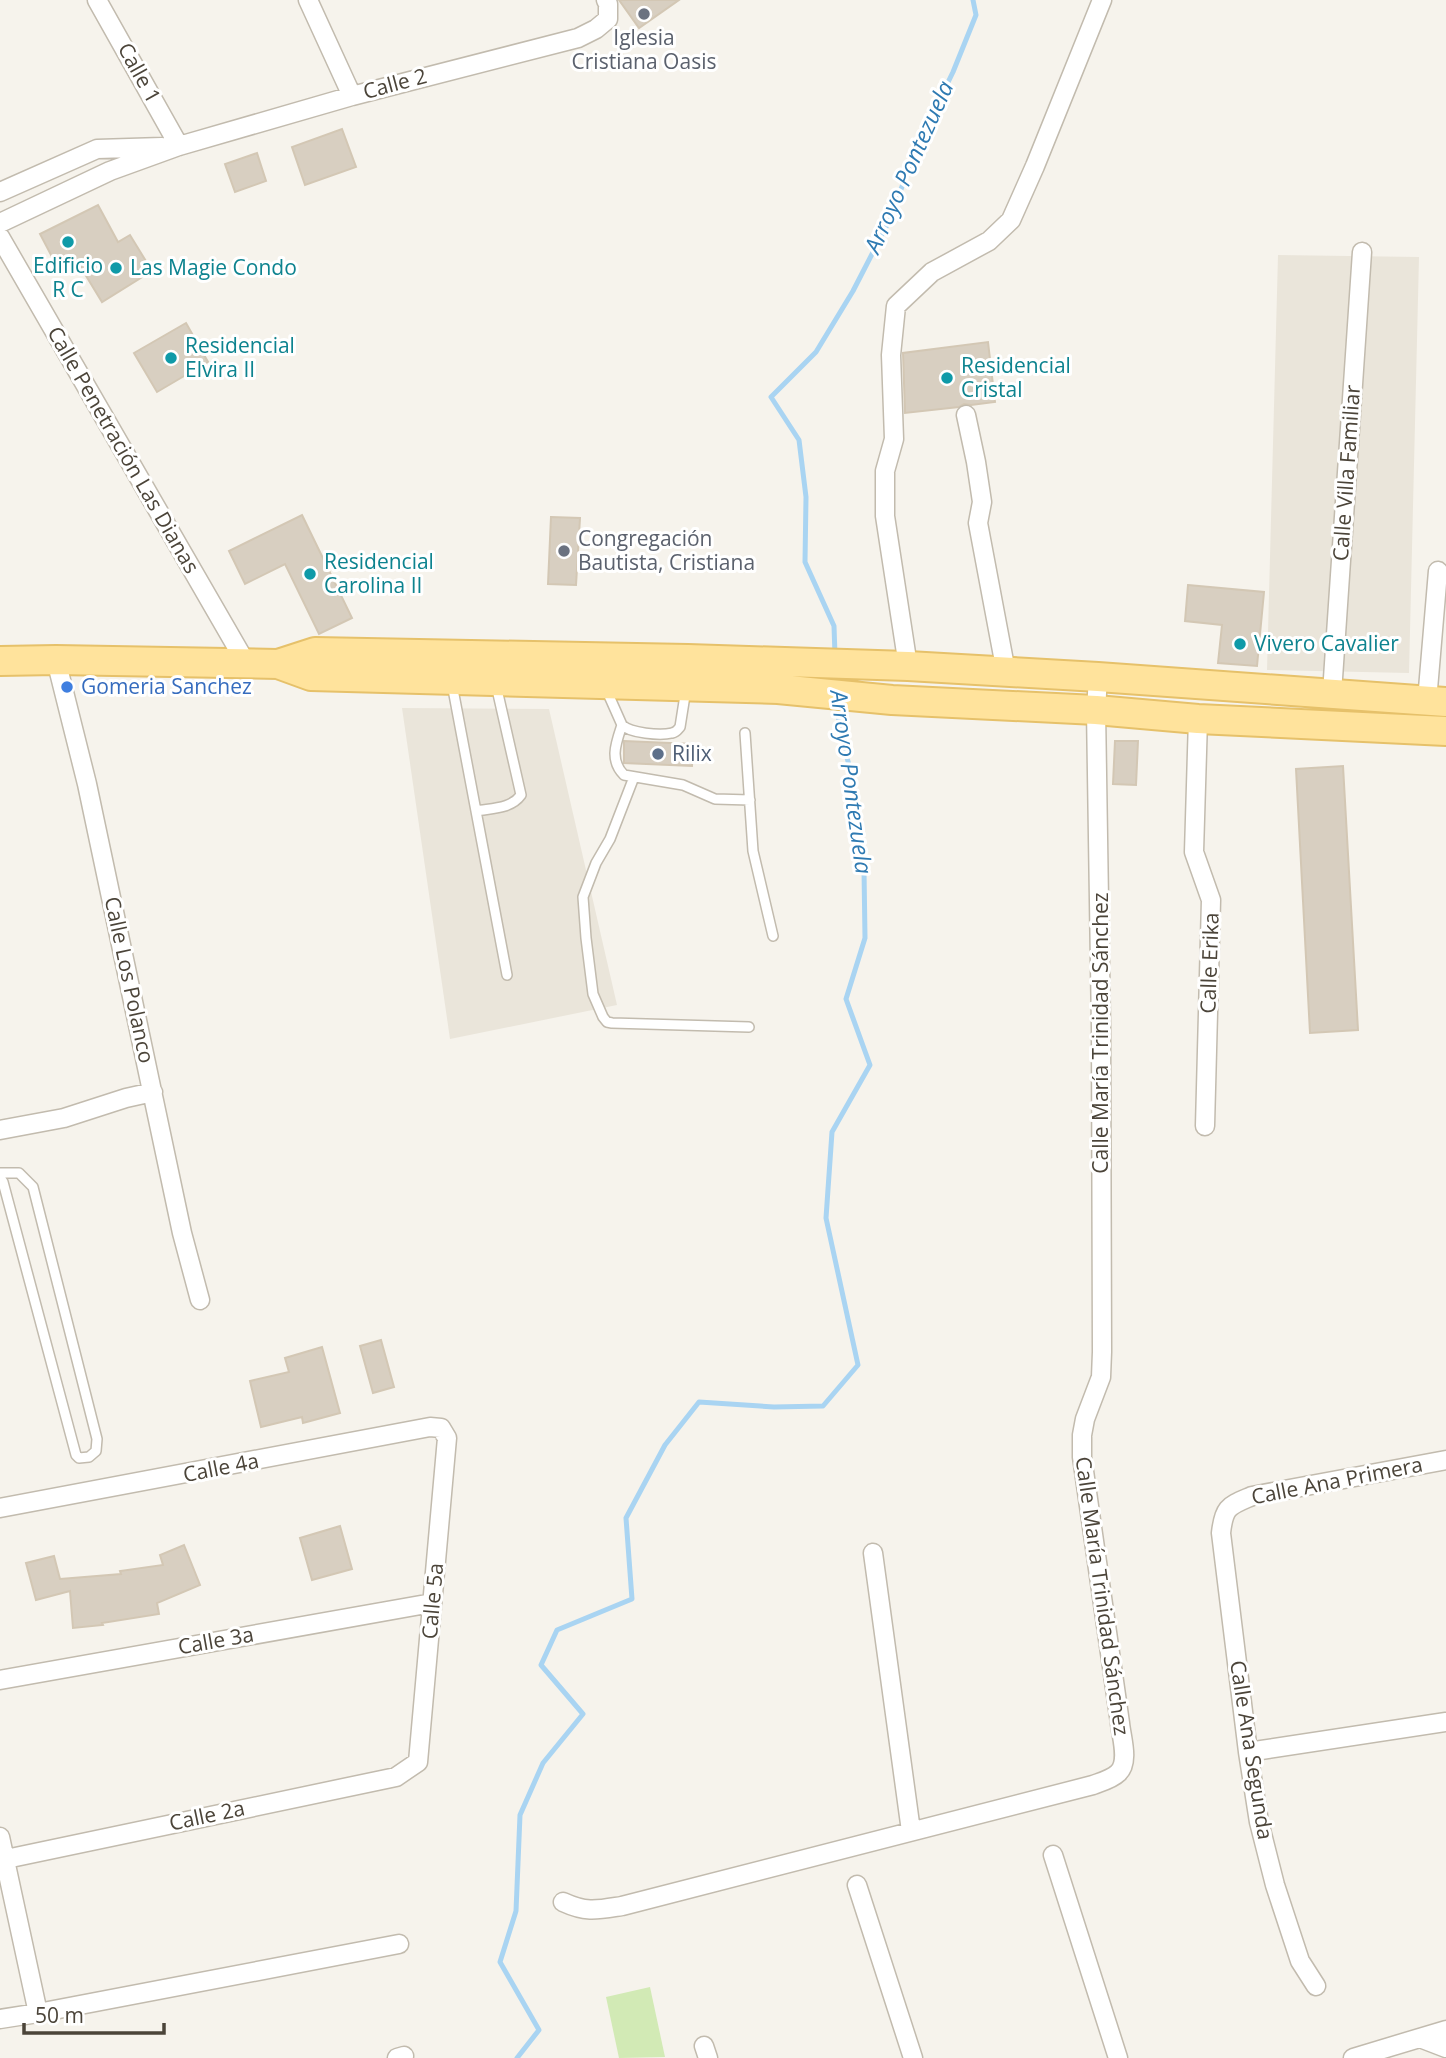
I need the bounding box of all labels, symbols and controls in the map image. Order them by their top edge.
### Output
marker: Iglesia Cristiana Oasis [636,6,652,22]
place label: Iglesia Cristiana Oasis [572,23,716,75]
street label: Calle 1 [112,37,168,108]
street label: Calle 2 [360,61,430,105]
water label: Arroyo Pontezuela [855,75,960,260]
marker: Edificio R C [60,234,76,250]
place label: Edificio R C [33,251,103,303]
place label: Las Magie Condo [130,253,297,281]
marker: Las Magie Condo [108,260,124,276]
street label: Calle Penetración Las Dianas [42,321,206,578]
place label: Residencial Elvira II [185,331,295,383]
marker: Residencial Elvira II [163,350,179,366]
place label: Residencial Cristal [961,351,1071,403]
marker: Residencial Cristal [939,370,955,386]
street label: Calle Villa Familiar [1326,384,1366,562]
place label: Congregación Bautista, Cristiana [578,524,755,576]
marker: Congregación Bautista, Cristiana [556,543,572,559]
place label: Residencial Carolina II [324,547,434,599]
marker: Residencial Carolina II [302,566,318,582]
place label: Vivero Cavalier [1254,629,1399,657]
marker: Vivero Cavalier [1232,636,1248,652]
place label: Gomeria Sanchez [81,672,252,700]
marker: Gomeria Sanchez [59,679,75,695]
water label: Arroyo Pontezuela [823,686,881,876]
place label: Rilix [672,739,712,767]
marker: Rilix [650,746,666,762]
street label: Calle María Trinidad Sánchez [1086,892,1114,1174]
street label: Calle Los Polanco [99,894,161,1066]
street label: Calle Erika [1193,912,1225,1014]
street label: Calle 4a [181,1446,261,1488]
street label: Calle Ana Primera [1249,1450,1425,1510]
street label: Calle María Trinidad Sánchez [1070,1455,1136,1737]
street label: Calle 5a [415,1562,449,1640]
street label: Calle 3a [176,1620,256,1660]
street label: Calle Ana Segunda [1224,1658,1280,1841]
street label: Calle 2a [166,1793,247,1837]
scale bar [24,1992,164,2036]
text: 50 m [35,2001,84,2029]

